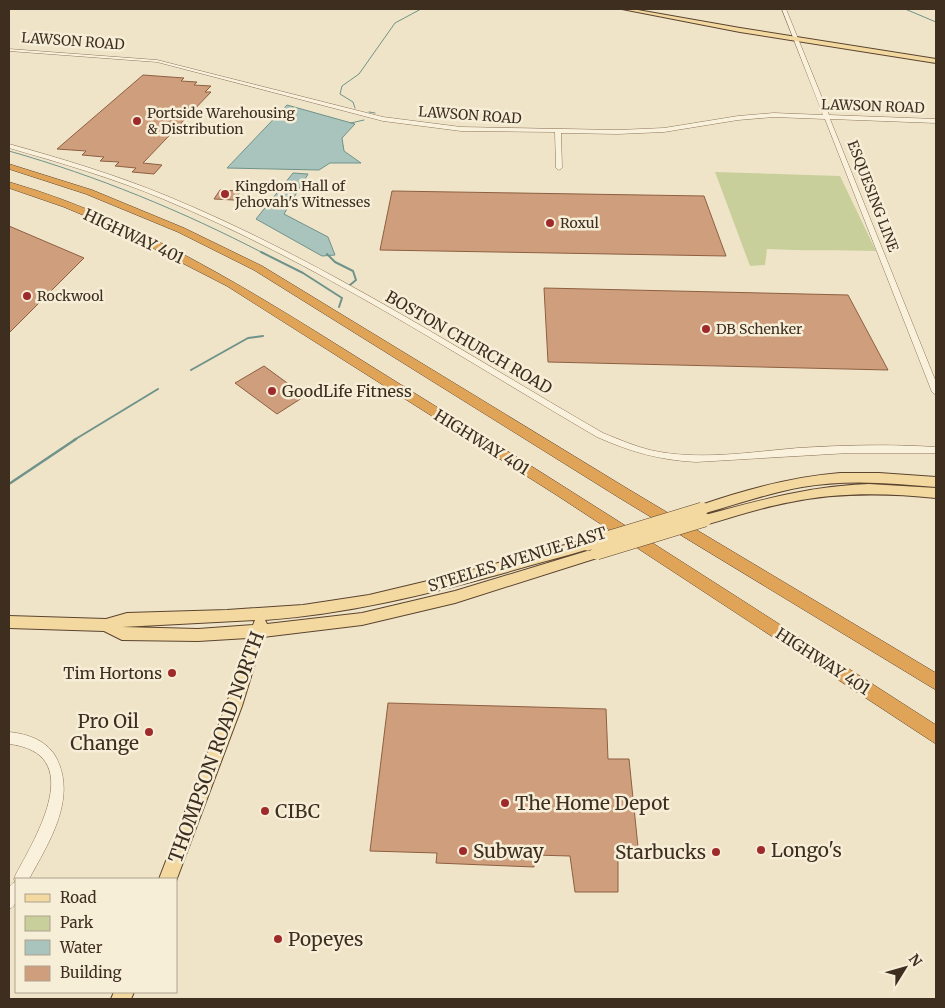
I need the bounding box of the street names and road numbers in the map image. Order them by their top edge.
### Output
street label: LAWSON ROAD [21,28,126,54]
street label: LAWSON ROAD [821,95,926,117]
street label: LAWSON ROAD [418,102,523,128]
street label: ESQUESING LINE [843,138,903,254]
street label: HIGHWAY 401 [81,204,187,268]
street label: BOSTON CHURCH ROAD [382,286,556,398]
street label: HIGHWAY 401 [431,405,533,479]
street label: STEELES AVENUE EAST [425,522,609,596]
street label: HIGHWAY 401 [772,623,874,699]
street label: THOMPSON ROAD NORTH [163,628,269,866]

